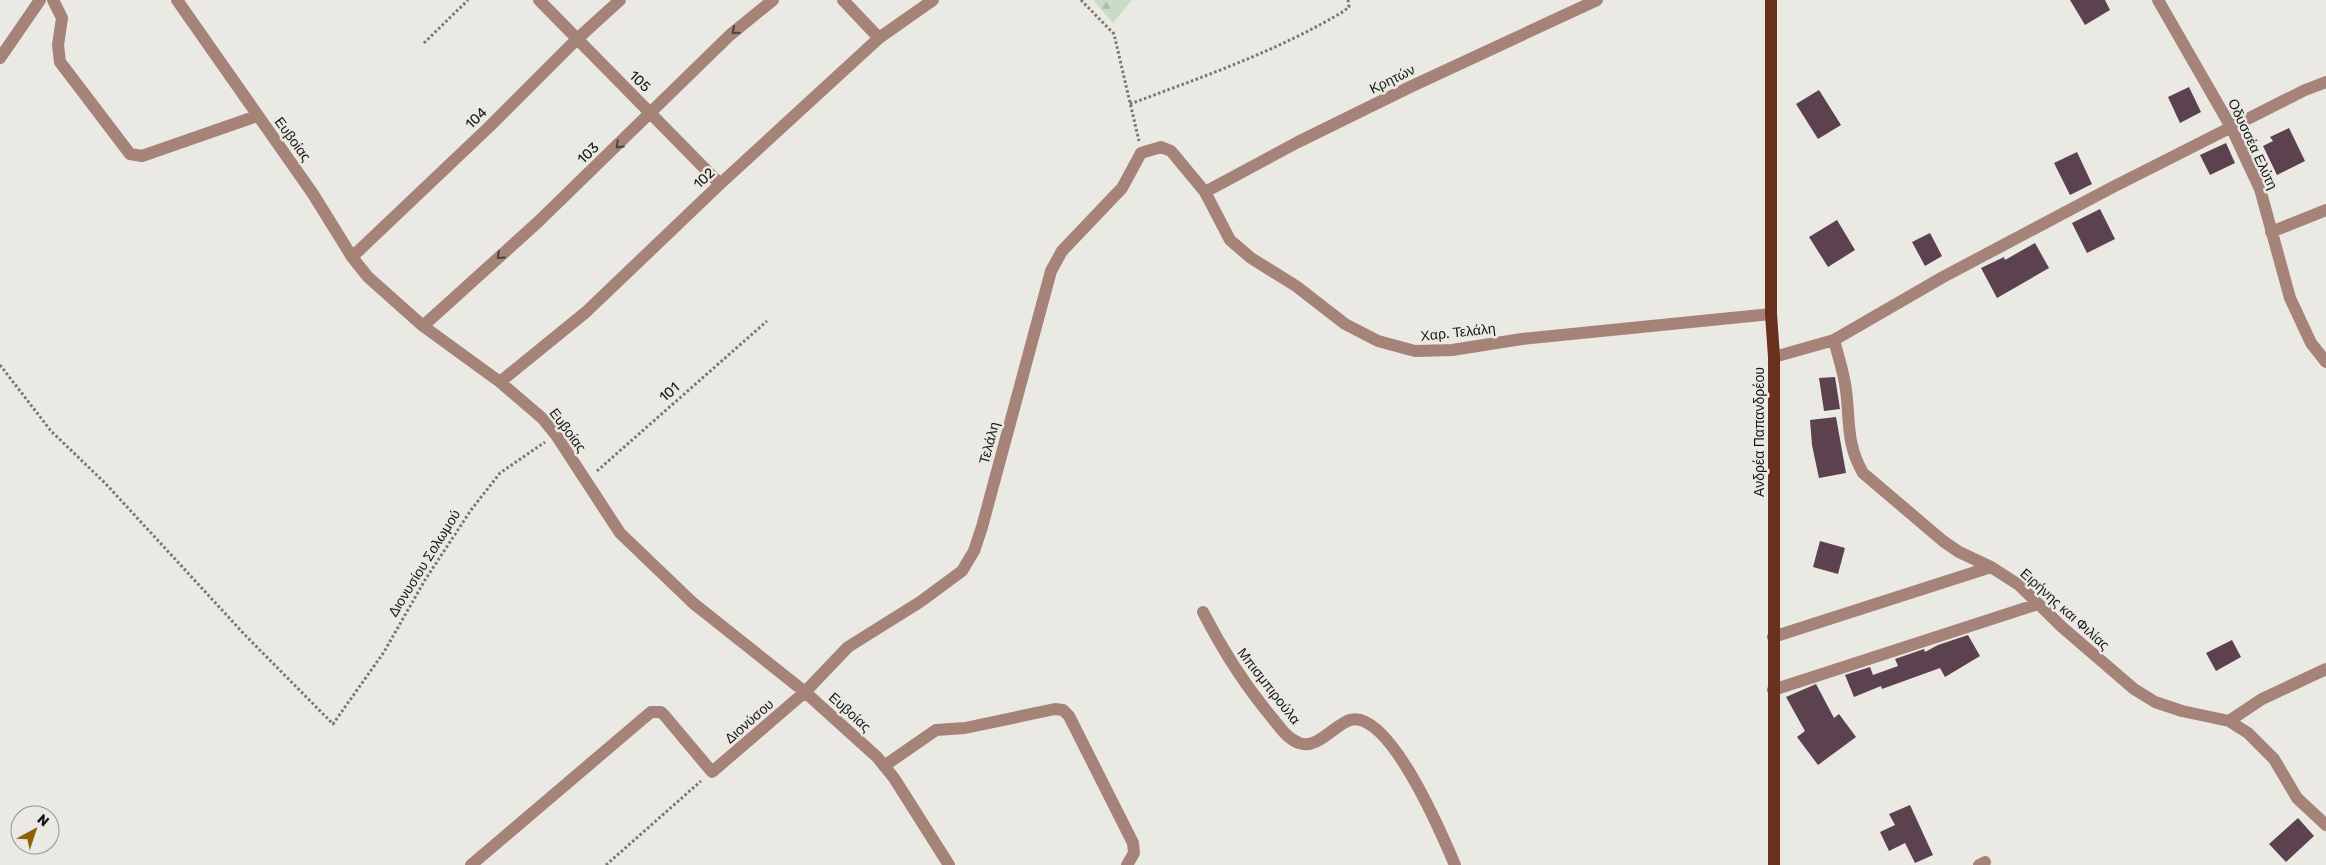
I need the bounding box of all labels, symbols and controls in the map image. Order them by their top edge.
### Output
one-way arrow [732,25,741,34]
street label: Κρητών [1367,61,1418,98]
street label: 105 [625,67,654,96]
street label: Οδυσσέα Ελύτη [2224,96,2281,192]
street label: 104 [462,104,491,133]
street label: Ευβοίας [271,114,315,165]
street label: 103 [574,139,603,168]
one-way arrow [615,139,624,148]
street label: 102 [690,164,719,192]
one-way arrow [497,250,506,259]
street label: Χαρ. Τελάλη [1420,320,1496,345]
street label: Ανδρέα Παπανδρέου [1751,367,1768,497]
street label: 101 [656,379,683,406]
street label: Ευβοίας [546,405,590,456]
street label: Τελάλη [976,420,1003,466]
street label: Διονυσίου Σολωμού [385,507,464,620]
street label: Ειρήνης και Φιλίας [2017,565,2113,654]
street label: Μπισμπιρούλα [1234,645,1304,728]
street label: Ευβοίας [825,689,874,736]
street label: Διονύσου [721,696,777,747]
north arrow [10,805,60,855]
text: N [34,811,52,830]

